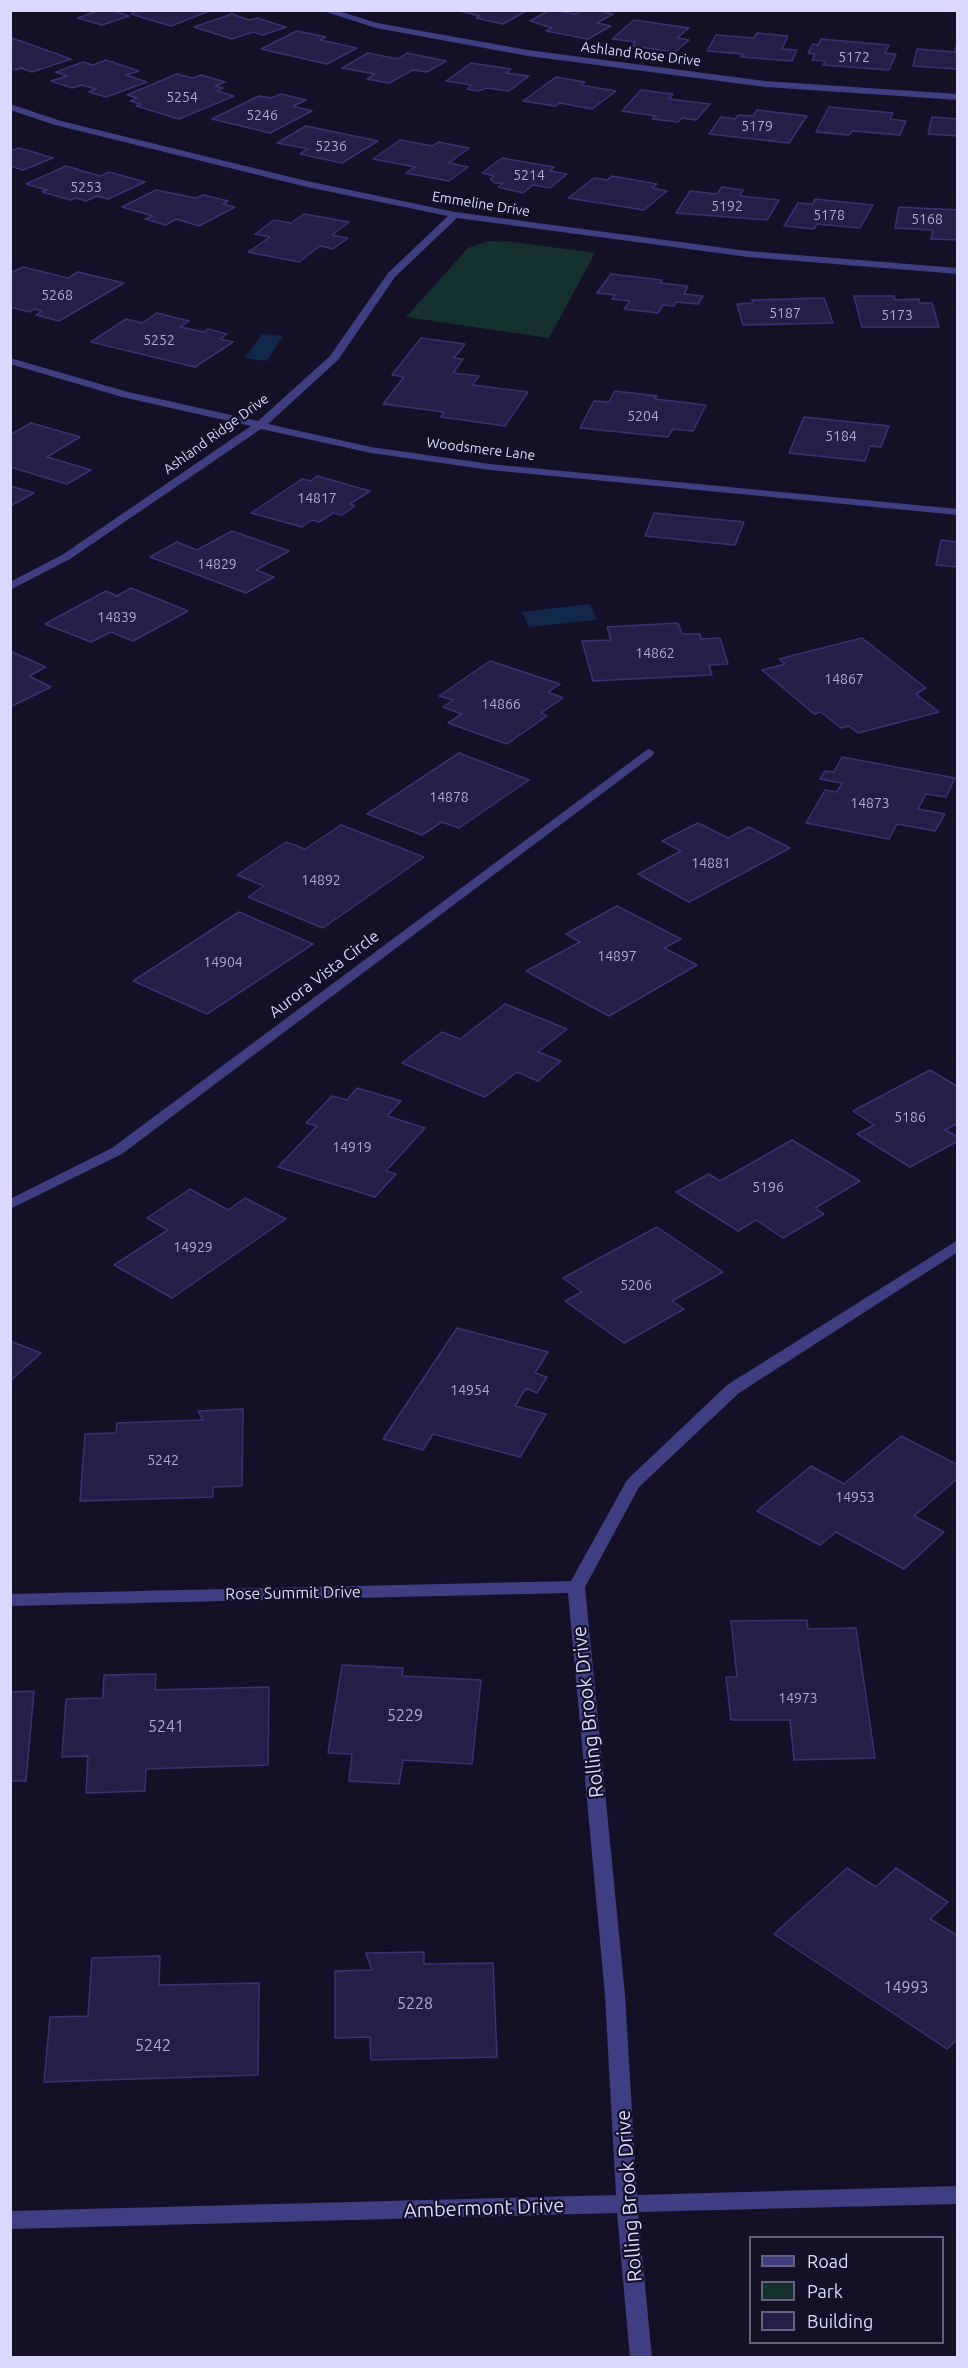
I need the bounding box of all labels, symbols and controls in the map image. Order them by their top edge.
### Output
street label: Ashland Rose Drive [580,38,702,70]
house number: 5172 [838,49,870,65]
house number: 5254 [166,89,198,105]
house number: 5246 [246,107,278,123]
house number: 5179 [741,118,773,134]
house number: 5236 [315,138,347,154]
house number: 5214 [513,167,545,183]
house number: 5253 [70,179,102,195]
street label: Emmeline Drive [431,188,531,220]
house number: 5192 [711,198,743,214]
house number: 5178 [813,207,845,223]
house number: 5168 [911,211,943,227]
house number: 5268 [41,287,73,303]
house number: 5187 [769,305,801,321]
house number: 5173 [881,307,913,323]
house number: 5252 [143,332,175,348]
street label: Ashland Ridge Drive [160,390,272,478]
house number: 5204 [627,408,659,424]
house number: 5184 [825,428,857,444]
street label: Woodsmere Lane [426,434,536,464]
house number: 14817 [297,490,337,506]
house number: 14829 [197,556,237,572]
house number: 14839 [97,609,137,625]
house number: 14862 [635,645,675,661]
house number: 14867 [824,671,864,687]
house number: 14866 [481,696,521,712]
house number: 14878 [429,789,469,805]
house number: 14873 [850,795,890,811]
house number: 14881 [691,855,731,871]
house number: 14892 [301,872,341,888]
street label: Aurora Vista Circle [265,926,383,1022]
house number: 14897 [597,948,637,964]
house number: 14904 [203,954,243,970]
house number: 5186 [894,1109,926,1125]
house number: 14919 [332,1139,372,1155]
house number: 5196 [752,1179,784,1195]
house number: 14929 [173,1239,213,1255]
house number: 5206 [620,1277,652,1293]
house number: 14954 [450,1382,490,1398]
house number: 5242 [147,1452,179,1468]
house number: 14953 [835,1489,875,1505]
street label: Rose Summit Drive [225,1582,361,1604]
street label: Rolling Brook Drive [567,1625,609,1799]
house number: 14973 [778,1690,818,1706]
house number: 5229 [387,1706,423,1726]
house number: 5241 [148,1717,184,1737]
house number: 14993 [883,1978,929,1998]
house number: 5228 [397,1994,433,2014]
house number: 5242 [135,2036,171,2056]
street label: Rolling Brook Drive [611,2109,647,2283]
street label: Ambermont Drive [403,2193,565,2223]
legend [749,2236,944,2344]
text: Road [807,2251,849,2271]
text: Park [807,2281,843,2301]
text: Building [807,2311,873,2331]

